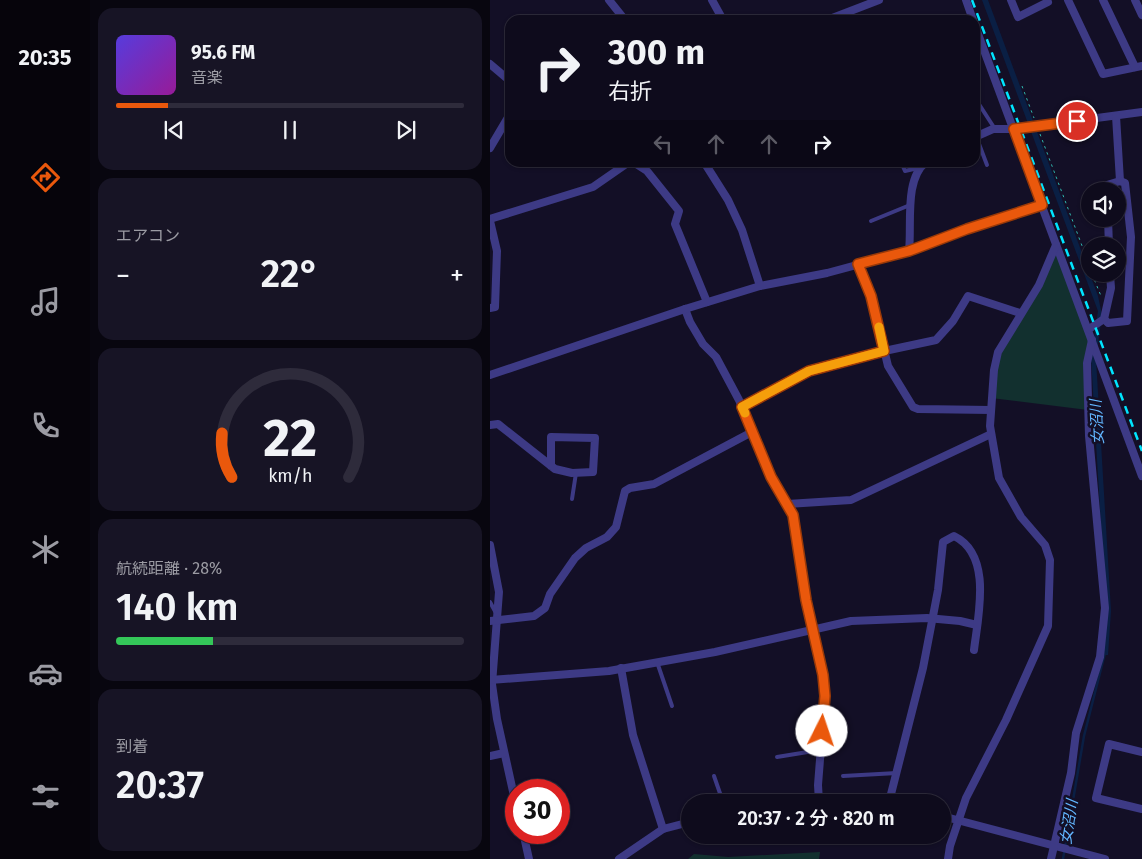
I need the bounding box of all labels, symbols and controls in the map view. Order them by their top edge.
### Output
text: 300 m [608,31,705,73]
icon: right [525,35,590,100]
text: 95.6 FM [191,41,255,64]
text: 20:35 [18,44,72,71]
text: 音楽 [191,68,223,87]
text: 右折 [608,78,652,105]
pin [1056,100,1098,142]
icon: arrive [1063,107,1091,135]
icon: previous [160,116,188,144]
icon: pause [276,116,304,144]
icon: next [392,116,420,144]
icon: left [649,130,677,158]
icon: ahead [702,130,730,158]
icon: ahead [755,130,783,158]
icon: right [808,130,836,158]
icon: directions [28,160,63,195]
map controls [1081,182,1126,282]
button: sound [1081,182,1126,227]
text: エアコン [116,226,180,245]
button: layers [1081,237,1126,282]
text: 22° [261,251,319,297]
text: − [116,259,130,292]
text: + [450,259,464,292]
icon: music [28,284,63,319]
water label: 女沼川 [1087,397,1107,445]
text: 22 [263,407,317,470]
icon: phone [28,408,63,443]
text: km/h [268,465,312,487]
icon: climate [28,532,63,567]
text: 航続距離 · 28% [116,559,222,578]
text: 140 km [116,584,239,630]
icon: car [28,656,63,691]
position arrow [795,704,847,756]
text: 到着 [116,737,148,756]
text: 20:37 [116,762,204,808]
icon: filters [28,779,63,814]
speed limit sign: 30 [505,779,570,844]
water label: 女沼川 [1057,796,1082,846]
text: 20:37 · 2 分 · 820 m [737,807,895,830]

